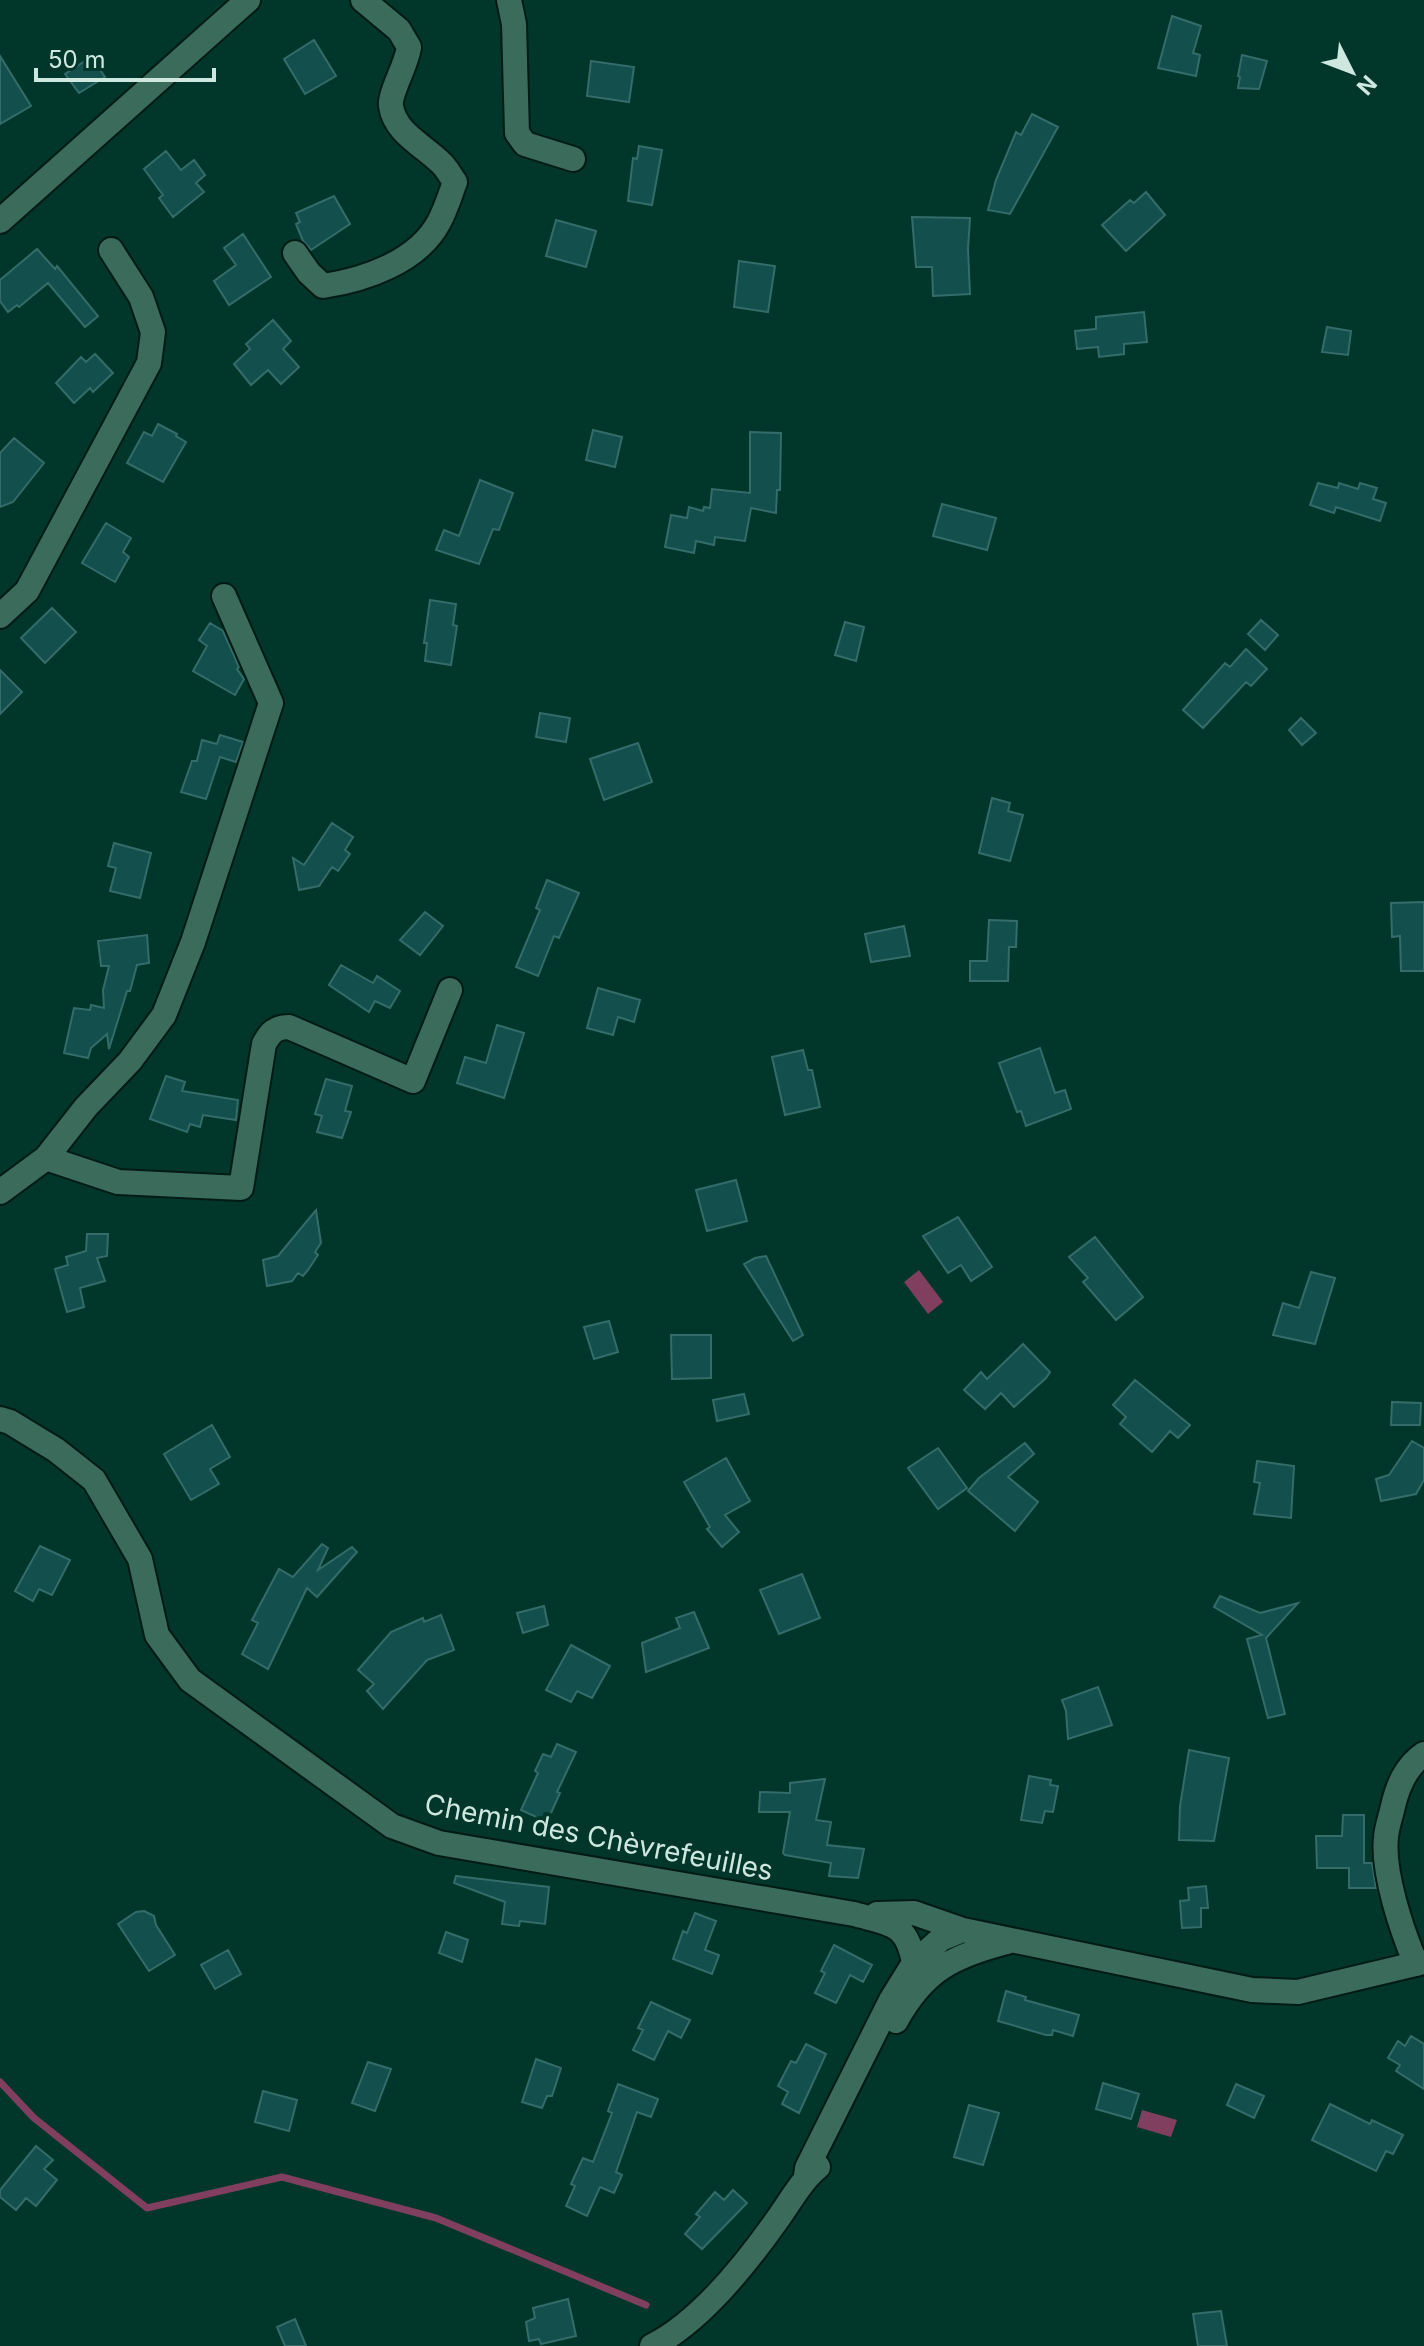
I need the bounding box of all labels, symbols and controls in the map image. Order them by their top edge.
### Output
scale bar [36,32,214,82]
north arrow [1312,32,1392,112]
text: 50 m [48,45,106,74]
text: N [1352,70,1382,100]
street label: Chemin des Chèvrefeuilles [422,1787,776,1887]

